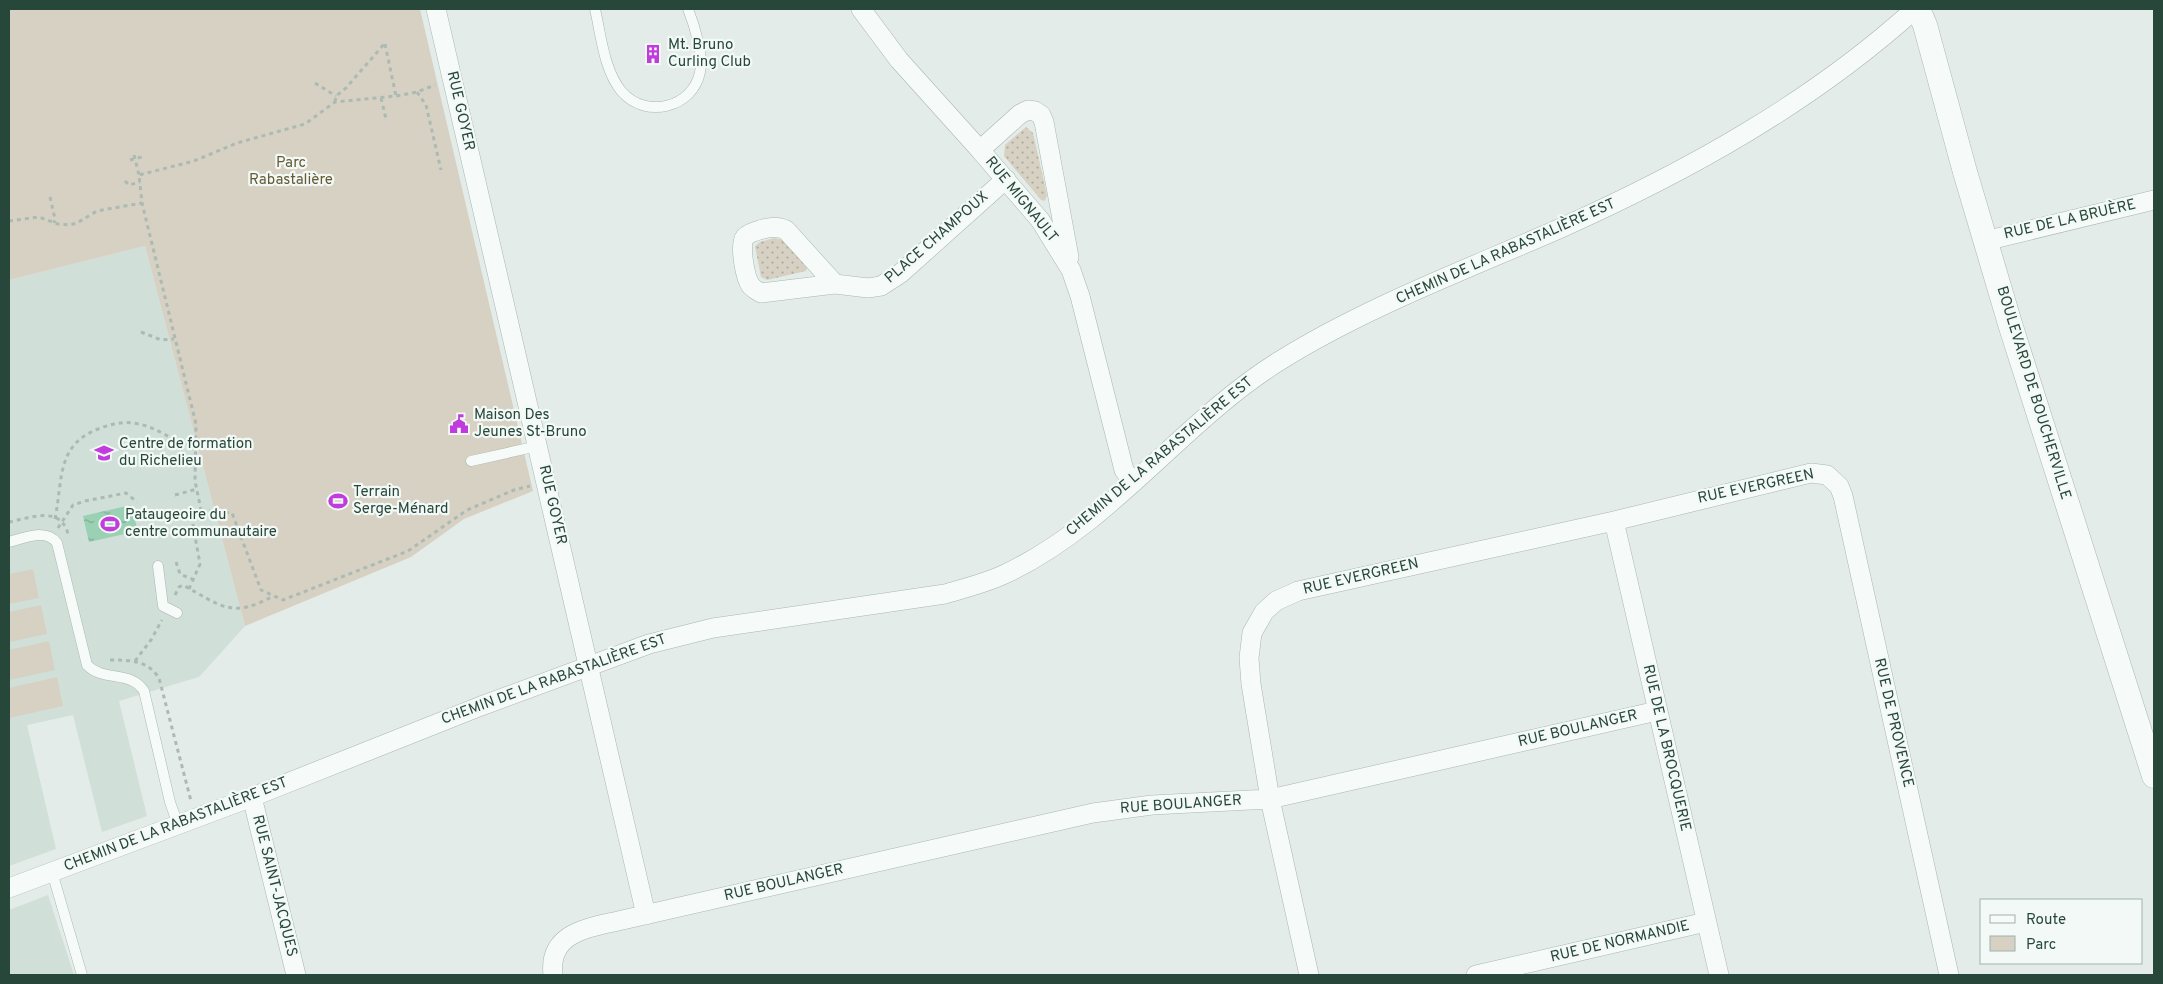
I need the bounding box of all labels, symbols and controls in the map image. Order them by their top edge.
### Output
place label: Mt. Bruno Curling Club [668,36,751,72]
building icon: Mt. Bruno Curling Club [642,43,664,65]
street label: RUE GOYER [442,69,478,153]
street label: RUE MIGNAULT [980,153,1062,247]
park label: Parc Rabastalière [249,154,333,190]
street label: PLACE CHAMPOUX [881,188,993,288]
street label: CHEMIN DE LA RABASTALIÈRE EST [1393,194,1619,309]
street label: RUE DE LA BRUÈRE [2002,195,2138,244]
street label: BOULEVARD DE BOUCHERVILLE [1991,284,2075,502]
street label: CHEMIN DE LA RABASTALIÈRE EST [1062,372,1257,541]
place label: Maison Des Jeunes St-Bruno [474,406,587,442]
public building icon: Maison Des Jeunes St-Bruno [448,413,470,435]
place label: Centre de formation du Richelieu [119,435,252,471]
school or university icon: Centre de formation du Richelieu [93,442,115,464]
street label: RUE GOYER [534,463,570,547]
street label: RUE EVERGREEN [1696,465,1816,509]
place label: Terrain Serge-Ménard [353,483,448,519]
sports icon: Terrain Serge-Ménard [327,490,349,512]
place label: Pataugeoire du centre communautaire [125,506,277,542]
sports icon: Pataugeoire du centre communautaire [99,513,121,535]
street label: RUE EVERGREEN [1301,554,1421,600]
street label: CHEMIN DE LA RABASTALIÈRE EST [438,629,669,730]
street label: RUE DE PROVENCE [1869,656,1917,790]
street label: RUE DE LA BROCQUERIE [1638,663,1694,833]
street label: RUE BOULANGER [1516,706,1640,752]
street label: CHEMIN DE LA RABASTALIÈRE EST [61,773,291,877]
street label: RUE BOULANGER [1119,791,1243,819]
street label: RUE SAINT-JACQUES [247,813,301,959]
street label: RUE BOULANGER [722,860,846,906]
legend [1980,899,2143,964]
text: Route [2026,911,2066,930]
street label: RUE DE NORMANDIE [1549,917,1691,967]
text: Parc [2026,936,2056,955]

